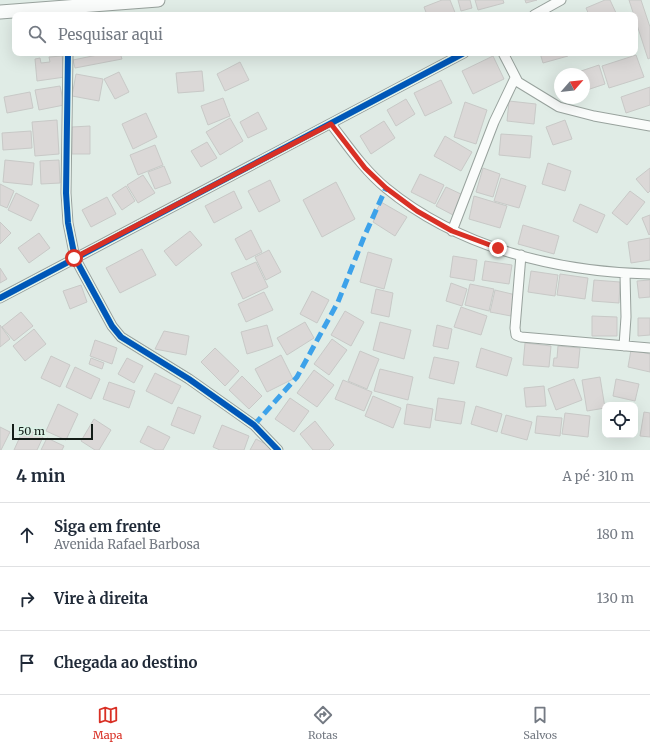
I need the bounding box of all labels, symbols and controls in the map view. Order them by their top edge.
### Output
search box [12,12,638,56]
icon: search [26,23,48,45]
text: Pesquisar aqui [58,25,163,44]
north arrow [554,68,590,104]
route end [489,239,507,257]
route start [65,249,83,267]
map controls [602,402,638,438]
button: locate [602,402,638,438]
scale bar [12,422,93,441]
text: 50 m [18,424,45,438]
text: 4 min [16,465,65,487]
text: A pé · 310 m [562,468,634,485]
text: Siga em frente [54,517,161,536]
icon: ahead [16,524,38,546]
text: 180 m [596,526,634,543]
text: Avenida Rafael Barbosa [54,536,200,553]
icon: right [16,588,38,610]
text: Vire à direita [54,589,148,608]
text: 130 m [597,590,634,607]
icon: arrive [16,652,38,674]
text: Chegada ao destino [54,653,197,672]
tab: Mapa [93,704,122,742]
tab: Rotas [308,704,338,742]
tab: Salvos [523,704,557,742]

